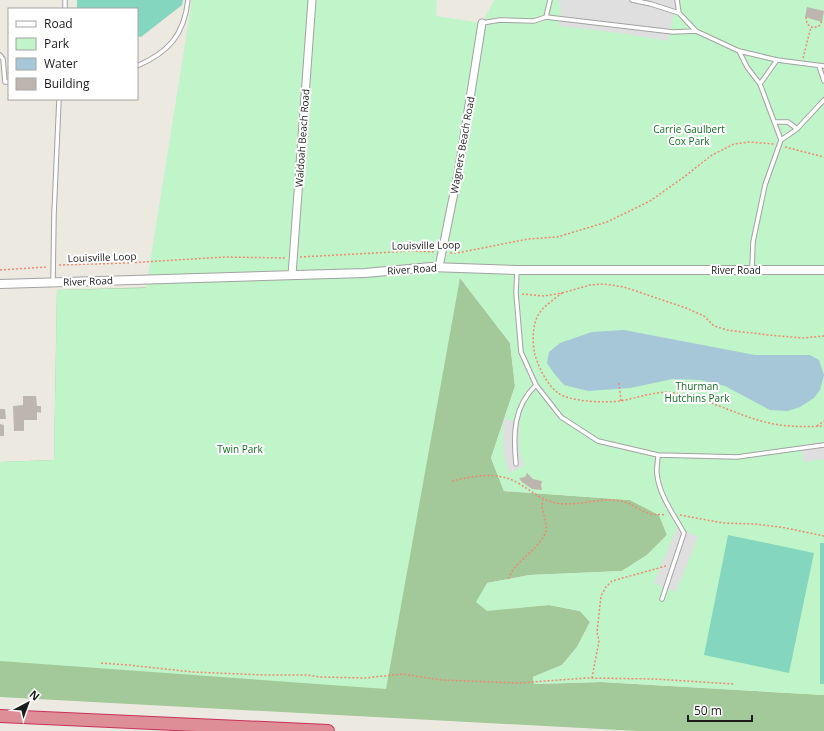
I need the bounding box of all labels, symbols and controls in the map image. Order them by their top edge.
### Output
legend [8,8,138,100]
text: Road [44,15,73,32]
text: Park [44,35,70,52]
text: Water [44,55,78,72]
text: Building [44,75,90,92]
street label: Waldoah Beach Road [292,88,312,188]
street label: Wagners Beach Road [447,95,477,195]
park label: Carrie Gaulbert Cox Park [653,122,725,148]
street label: Louisville Loop [391,237,461,253]
street label: Louisville Loop [67,249,137,265]
street label: River Road [387,260,437,278]
street label: River Road [711,263,761,277]
street label: River Road [63,273,113,289]
park label: Thurman Hutchins Park [665,379,730,405]
park label: Twin Park [217,442,263,456]
north arrow [8,683,48,723]
text: N [27,686,43,704]
scale bar [688,697,752,723]
text: 50 m [694,702,722,719]

